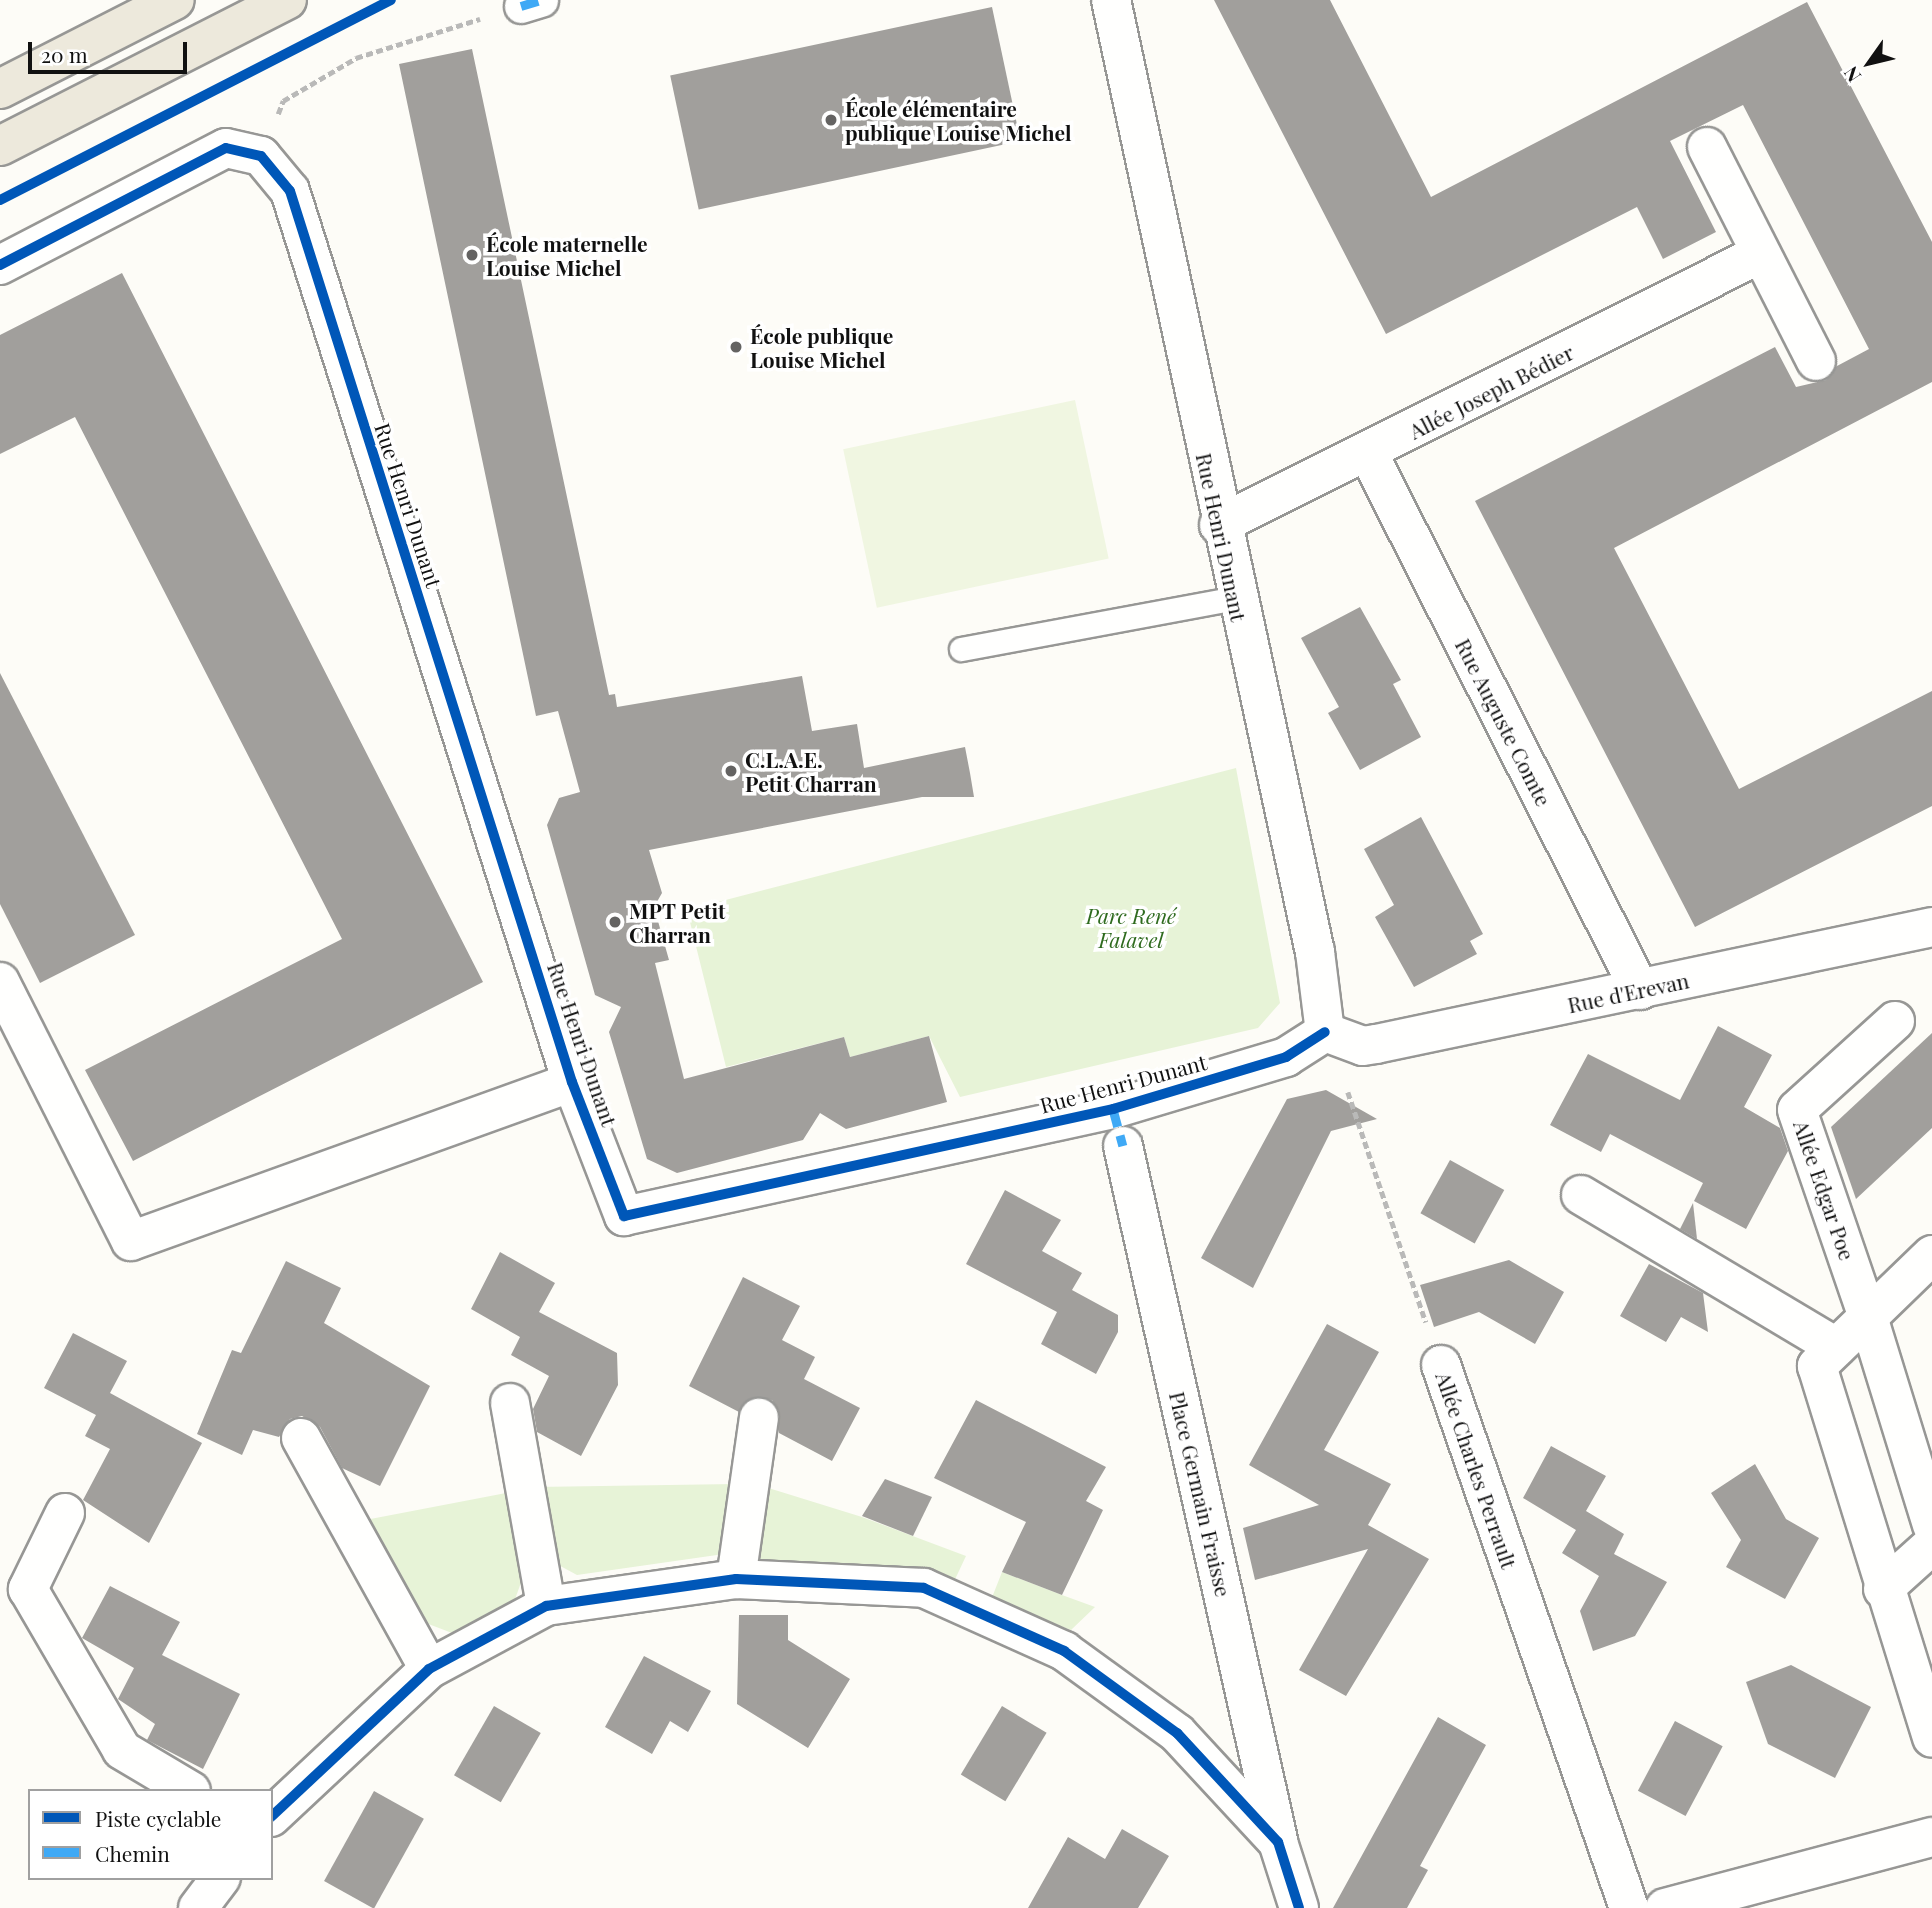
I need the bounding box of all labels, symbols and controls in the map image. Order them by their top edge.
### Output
scale bar [32,28,191,72]
north arrow [1834,28,1904,98]
text: 20 m [41,40,88,68]
text: N [1837,62,1866,88]
place label: École élémentaire publique Louise Michel [845,95,1072,145]
marker: École élémentaire publique Louise Michel [823,112,839,128]
place label: École maternelle Louise Michel [486,230,648,280]
marker: École maternelle Louise Michel [464,247,480,263]
place label: École publique Louise Michel [750,322,893,372]
marker: École publique Louise Michel [728,339,744,355]
street label: Allée Joseph Bédier [1405,339,1577,443]
street label: Rue Henri Dunant [371,420,447,590]
street label: Rue Henri Dunant [1192,451,1252,623]
street label: Rue Auguste Comte [1451,634,1557,810]
place label: C.L.A.E. Petit Charran [745,746,877,796]
marker: C.L.A.E. Petit Charran [723,763,739,779]
place label: MPT Petit Charran [629,897,726,947]
park label: Parc René Falavel [1086,902,1176,952]
marker: MPT Petit Charran [607,914,623,930]
street label: Rue Henri Dunant [543,959,623,1129]
street label: Rue d'Erevan [1565,967,1691,1017]
street label: Rue Henri Dunant [1037,1049,1209,1117]
street label: Allée Edgar Poe [1789,1117,1861,1263]
street label: Allée Charles Perrault [1432,1368,1522,1572]
street label: Place Germain Fraisse [1165,1389,1237,1599]
legend [28,1789,273,1880]
text: Piste cyclable [95,1804,221,1832]
text: Chemin [95,1839,170,1867]

